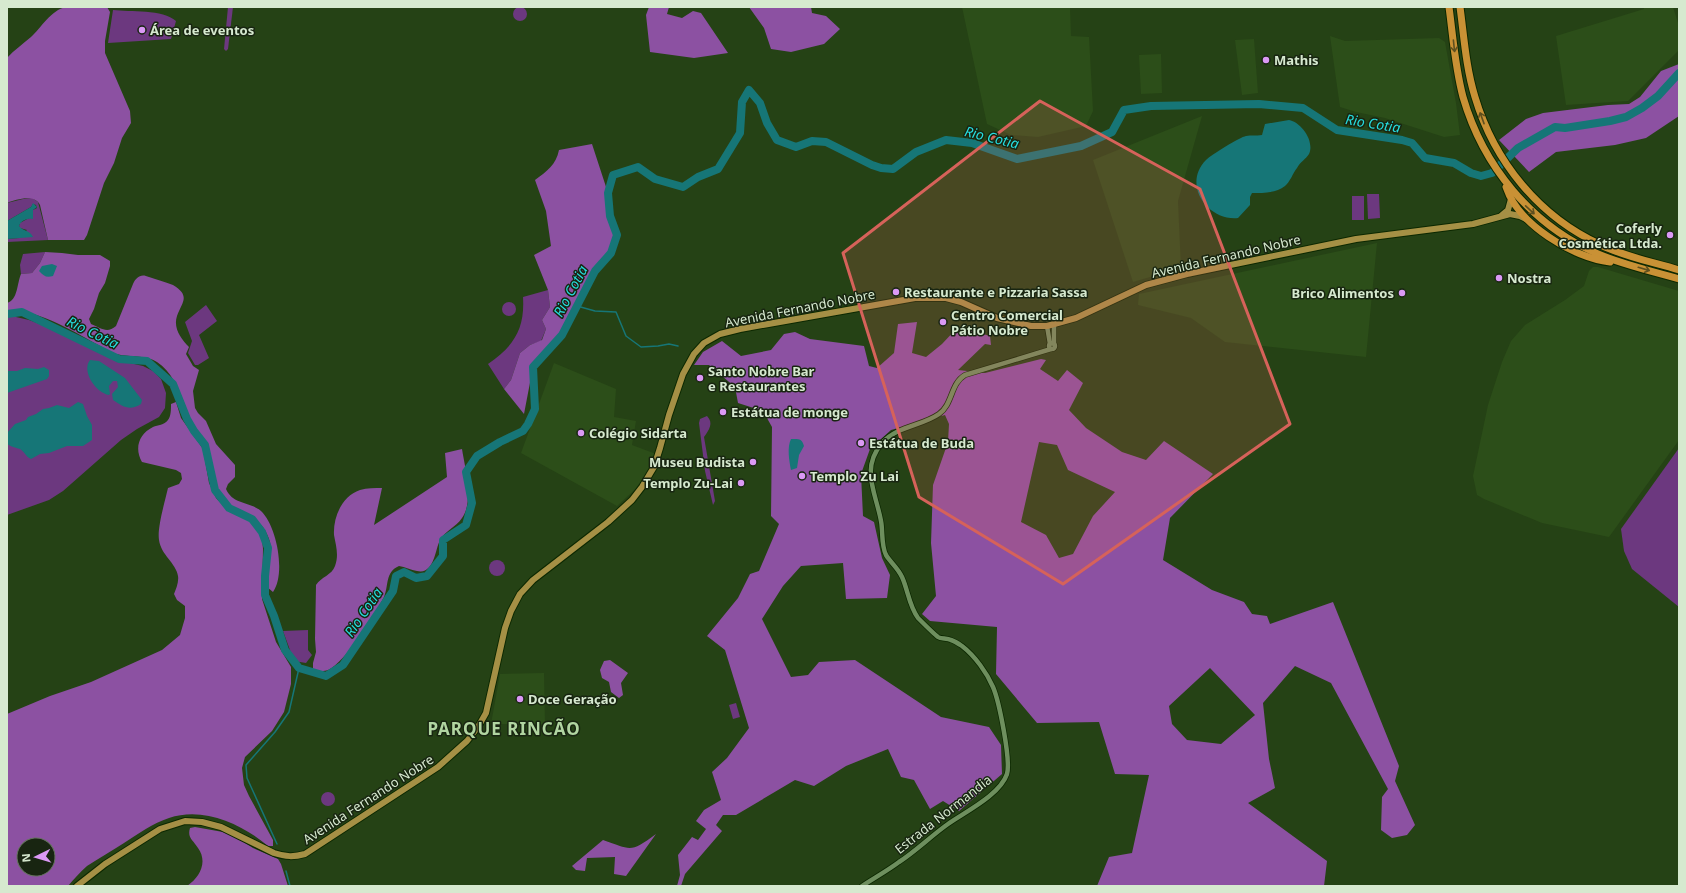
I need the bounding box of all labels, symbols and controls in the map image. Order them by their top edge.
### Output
place label: Área de eventos [150,21,254,39]
marker: Área de eventos [137,25,147,35]
one-way arrow [1450,39,1458,52]
place label: Mathis [1274,51,1319,69]
marker: Mathis [1261,55,1271,65]
water label: Rio Cotia [1344,109,1402,137]
one-way arrow [1477,112,1485,124]
water label: Rio Cotia [963,121,1021,153]
one-way arrow [1525,205,1535,215]
place label: Coferly Cosmética Ltda. [1559,219,1663,252]
street label: Avenida Fernando Nobre [1150,230,1302,282]
marker: Coferly Cosmética Ltda. [1665,230,1675,240]
water label: Rio Cotia [549,262,591,320]
one-way arrow [1638,266,1651,273]
place label: Nostra [1507,269,1551,287]
marker: Nostra [1494,273,1504,283]
place label: Restaurante e Pizzaria Sassa [904,283,1088,301]
place label: Brico Alimentos [1292,284,1394,302]
street label: Avenida Fernando Nobre [723,285,877,331]
marker: Restaurante e Pizzaria Sassa [891,287,901,297]
marker: Brico Alimentos [1397,288,1407,298]
place label: Centro Comercial Pátio Nobre [951,306,1063,339]
water label: Rio Cotia [64,311,122,353]
marker: Centro Comercial Pátio Nobre [938,317,948,327]
place label: Santo Nobre Bar e Restaurantes [708,362,815,395]
marker: Santo Nobre Bar e Restaurantes [695,373,705,383]
place label: Estátua de monge [731,403,848,421]
marker: Estátua de monge [718,407,728,417]
place label: Colégio Sidarta [589,424,687,442]
marker: Colégio Sidarta [576,428,586,438]
place label: Estátua de Buda [869,434,974,452]
marker: Estátua de Buda [856,438,866,448]
place label: Museu Budista [649,453,745,471]
marker: Museu Budista [748,457,758,467]
place label: Templo Zu Lai [810,467,899,485]
marker: Templo Zu Lai [797,471,807,481]
place label: Templo Zu-Lai [643,474,733,492]
marker: Templo Zu-Lai [736,478,746,488]
water label: Rio Cotia [340,584,386,640]
place label: Doce Geração [528,690,617,708]
marker: Doce Geração [515,694,525,704]
district label: PARQUE RINCÃO [427,717,581,740]
street label: Avenida Fernando Nobre [299,750,437,848]
street label: Estrada Normandia [891,770,995,858]
north arrow [16,837,56,877]
text: N [18,853,33,863]

